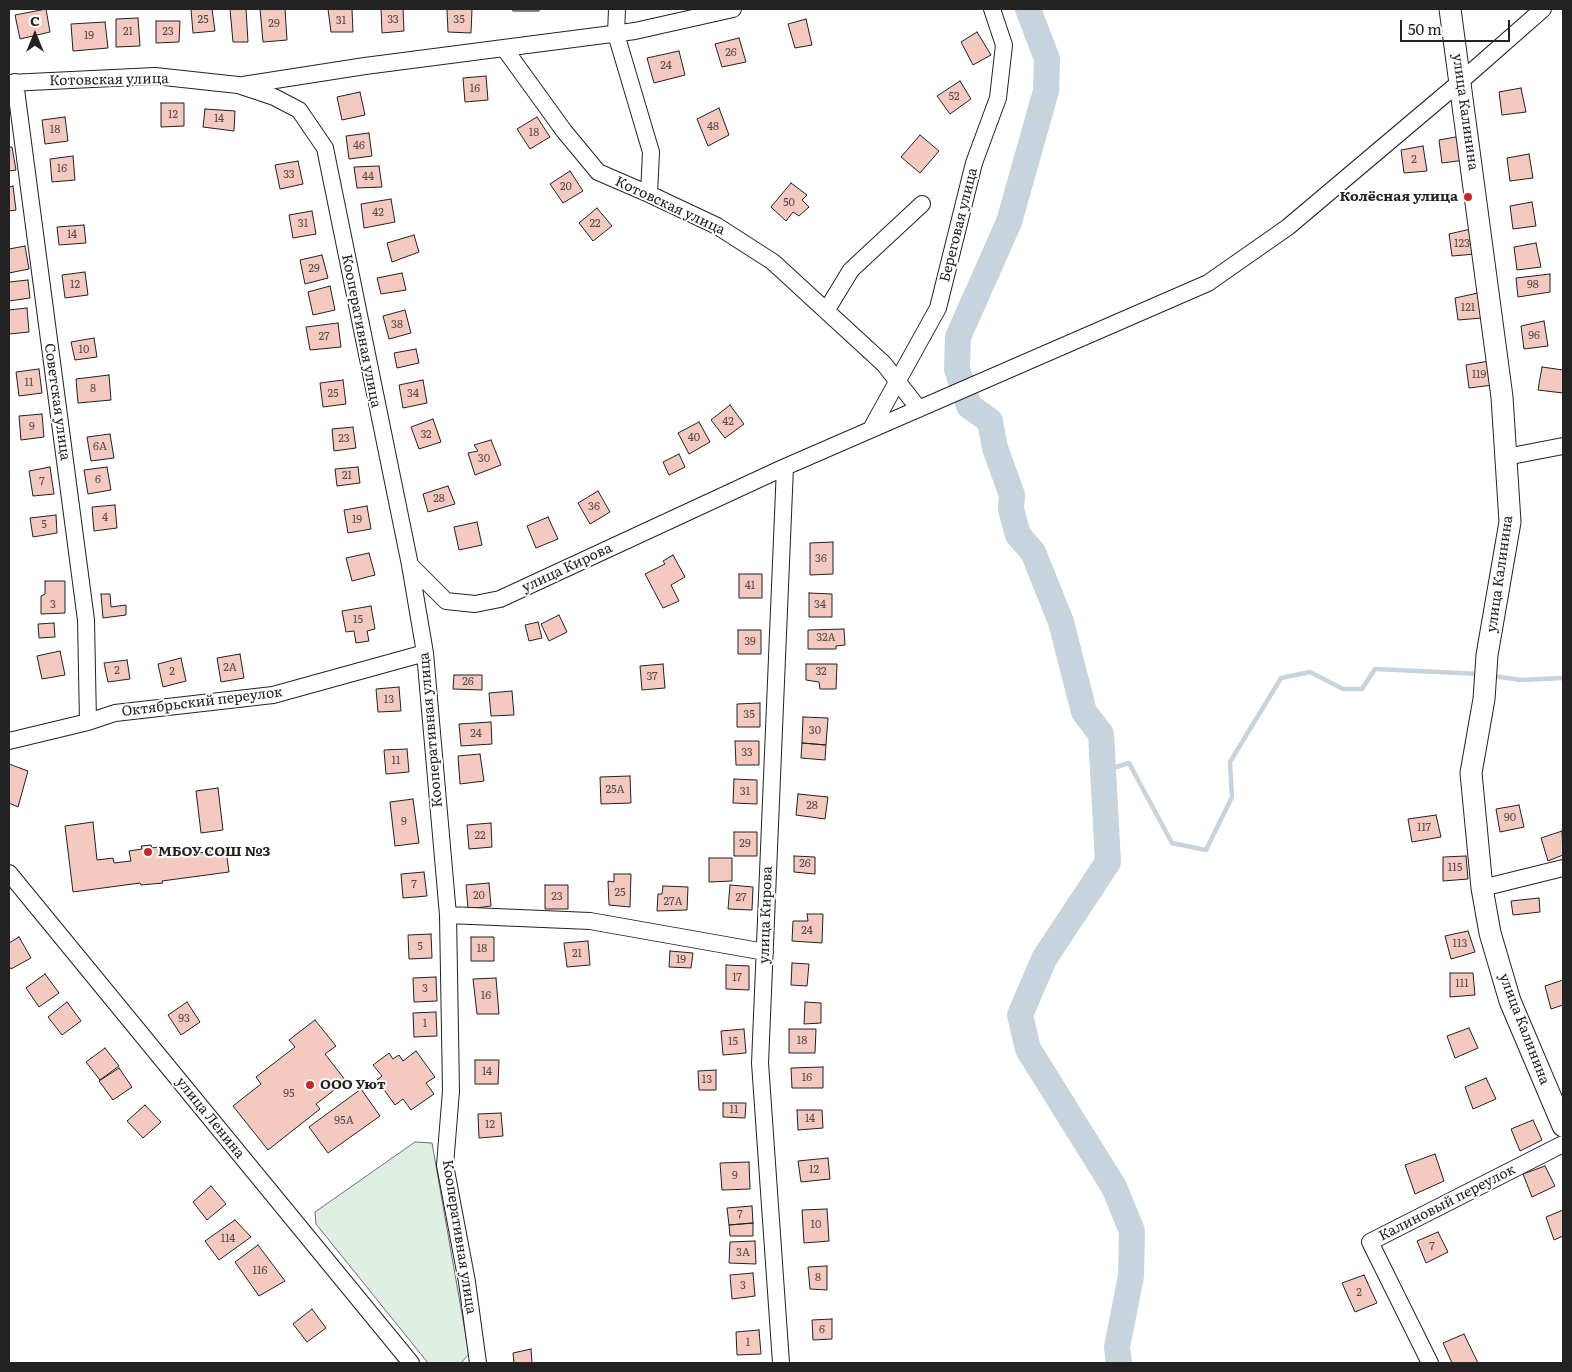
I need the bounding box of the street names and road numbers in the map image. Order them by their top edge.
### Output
street label: улица Калинина [1448,52,1482,172]
street label: Котовская улица [49,71,169,89]
street label: Береговая улица [937,166,981,284]
street label: Котовская улица [612,173,728,239]
street label: Кооперативная улица [338,253,384,409]
street label: Советская улица [40,342,74,462]
street label: улица Калинина [1483,514,1517,634]
street label: улица Кирова [519,540,615,596]
street label: Кооперативная улица [416,652,446,808]
street label: Октябрьский переулок [121,684,283,720]
street label: улица Кирова [756,866,776,964]
street label: улица Калинина [1495,971,1553,1087]
street label: улица Ленина [172,1074,248,1162]
street label: Кооперативная улица [439,1159,479,1315]
street label: Калиновый переулок [1376,1161,1518,1245]

